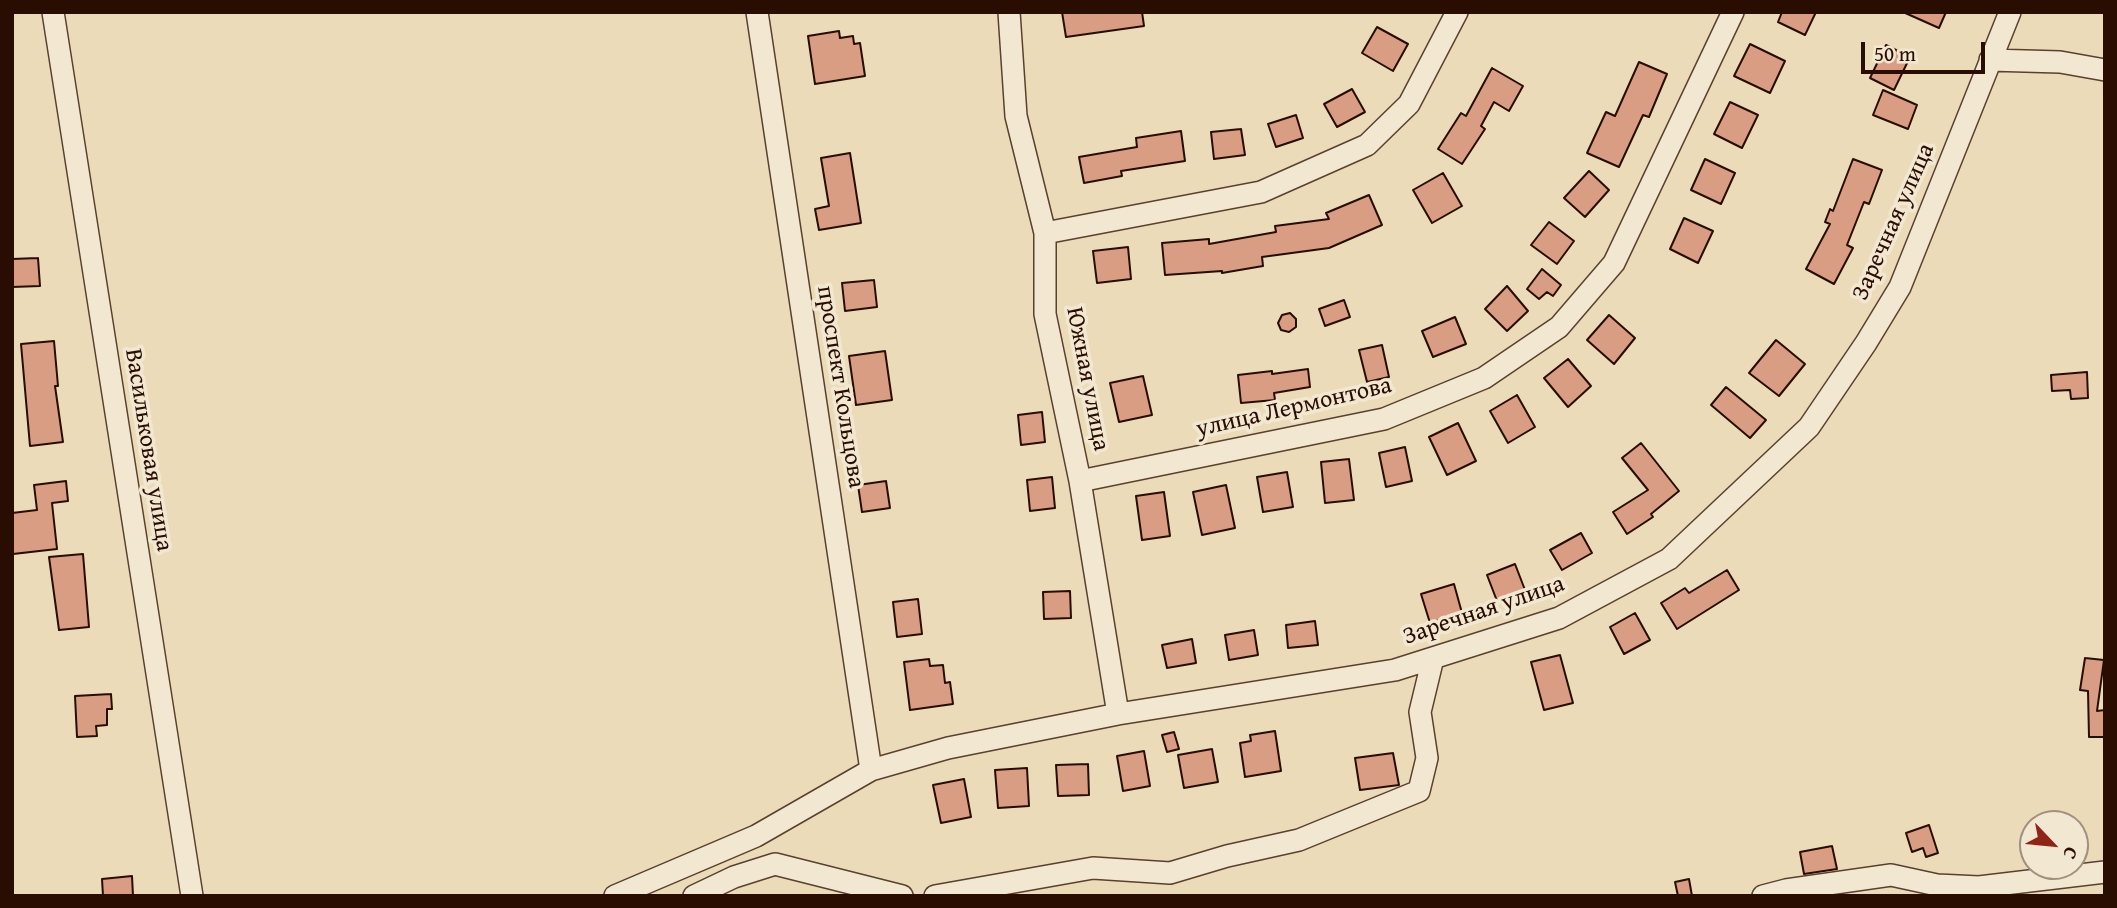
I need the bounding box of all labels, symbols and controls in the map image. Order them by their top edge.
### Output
scale bar [1865,28,1989,72]
text: 50 m [1874,38,1916,69]
street label: Заречная улица [1847,139,1941,305]
street label: проспект Кольцова [810,284,870,490]
street label: Южная улица [1059,305,1115,453]
street label: Васильковая улица [118,347,178,553]
street label: улица Лермонтова [1193,371,1395,445]
street label: Заречная улица [1400,570,1568,652]
north arrow [2019,810,2089,880]
text: С [2056,842,2086,864]

